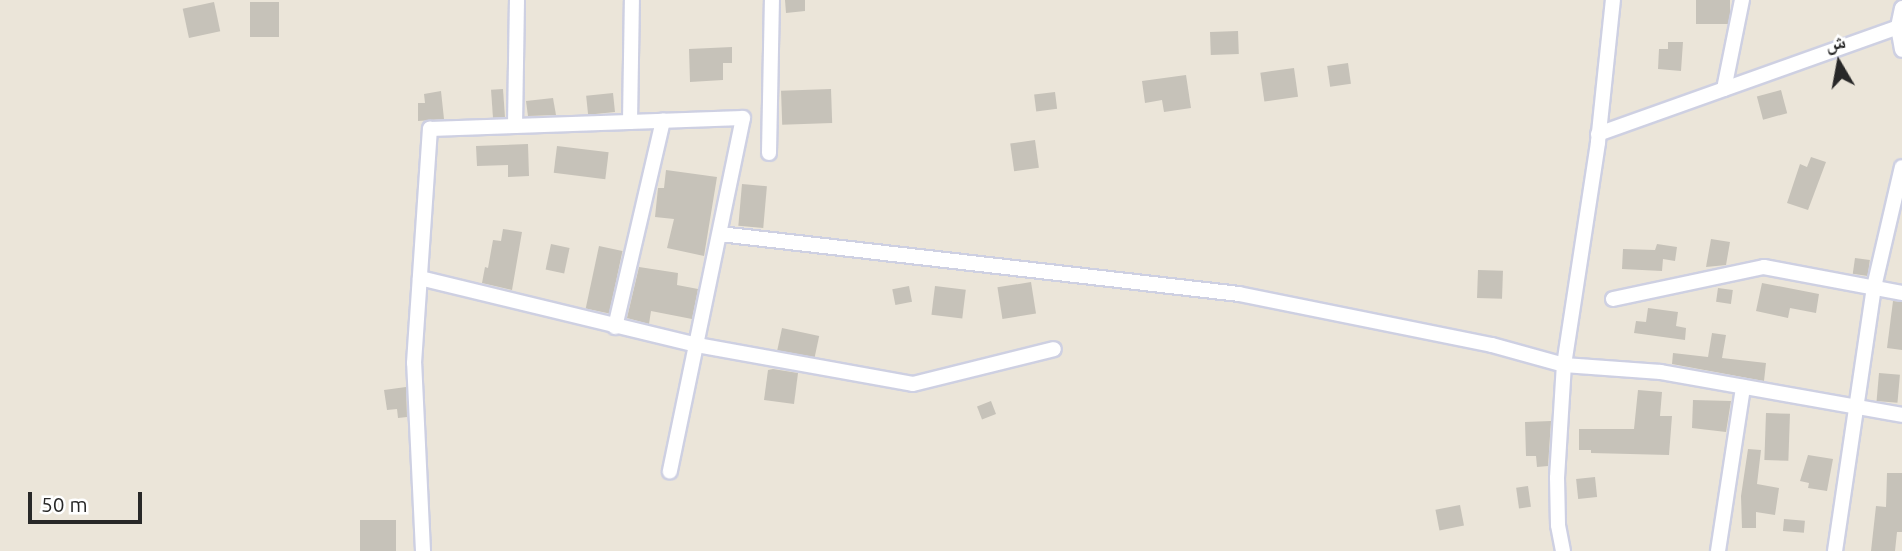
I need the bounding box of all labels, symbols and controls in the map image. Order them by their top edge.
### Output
north arrow [1804,28,1874,98]
text: ش [1824,30,1847,55]
scale bar [32,477,145,522]
text: 50 m [41,492,88,516]

